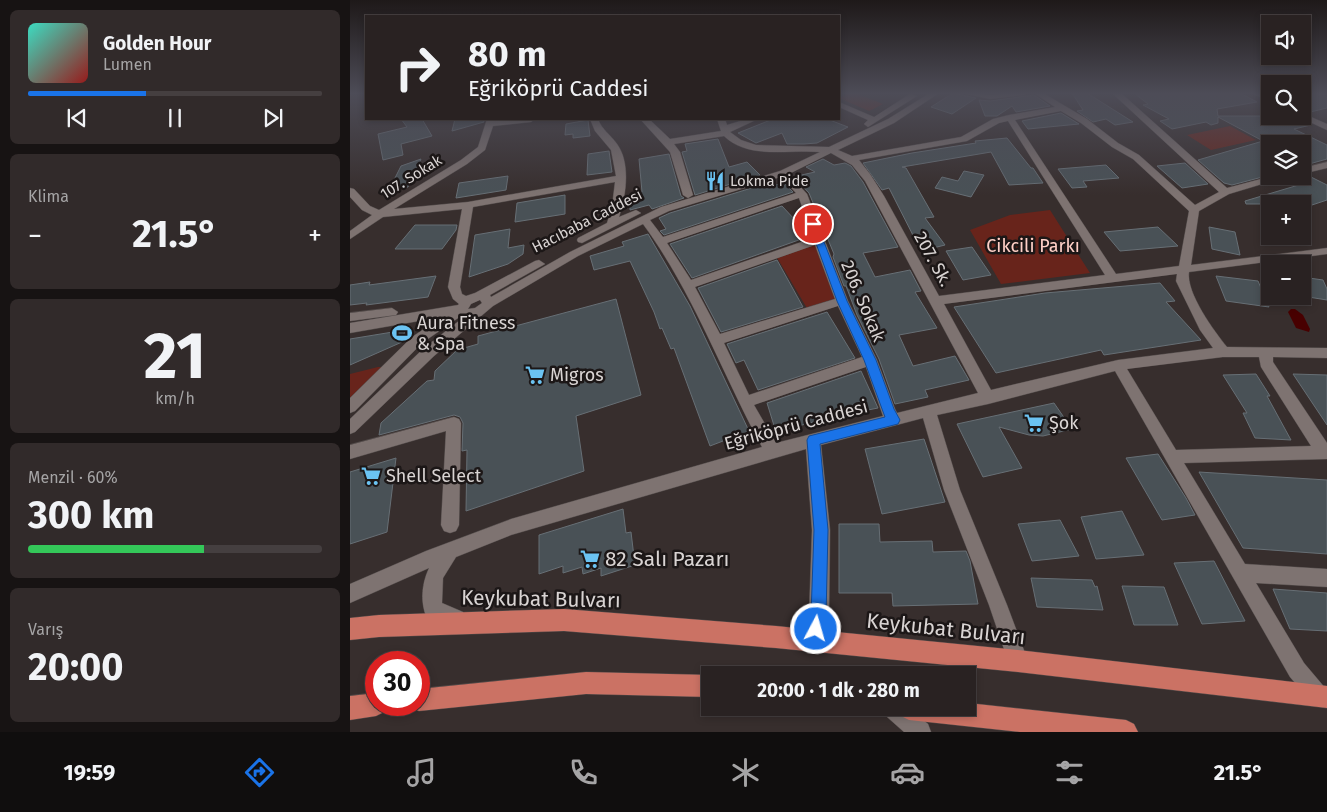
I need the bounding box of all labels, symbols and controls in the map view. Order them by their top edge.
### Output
map controls [1261,15,1311,305]
button: sound [1261,15,1311,65]
text: Golden Hour [103,32,212,55]
text: 80 m [468,33,547,75]
icon: right [385,35,450,100]
text: Lumen [103,55,152,74]
text: Eğriköprü Caddesi [468,75,648,102]
button: search [1261,75,1311,125]
icon: previous [63,104,91,132]
icon: pause [161,104,189,132]
icon: next [259,104,287,132]
button: layers [1261,135,1311,185]
street label: 107. Sokak [377,151,445,203]
restaurant icon: Lokma Pide [704,170,726,192]
place label: Lokma Pide [730,172,809,190]
street label: Hacıbaba Caddesi [529,185,645,257]
text: Klima [28,187,69,206]
button: + [1261,195,1311,245]
pin [792,203,834,245]
icon: arrive [799,210,827,238]
text: 21.5° [132,211,218,257]
text: − [28,219,42,252]
text: + [308,219,322,252]
street label: 207. Sk. [909,228,957,290]
park label: Cikcili Parkı [986,235,1080,257]
button: − [1261,255,1311,305]
street label: 206. Sokak [836,257,890,346]
place label: Aura Fitness & Spa [417,312,515,355]
text: 21 [144,317,206,395]
sports icon: Aura Fitness & Spa [391,322,413,344]
supermarket icon: Migros [524,364,546,386]
place label: Migros [550,364,604,386]
text: km/h [155,389,195,408]
street label: Eğriköprü Caddesi [722,395,870,455]
supermarket icon: Şok [1023,412,1045,434]
place label: Şok [1049,412,1079,434]
supermarket icon: Shell Select [360,465,382,487]
place label: Shell Select [386,465,482,487]
text: Menzil · 60% [28,468,118,487]
text: 300 km [28,492,154,538]
place label: 82 Salı Pazarı [605,546,729,572]
supermarket icon: 82 Salı Pazarı [579,548,601,570]
street label: Keykubat Bulvarı [461,585,621,613]
position arrow [789,602,841,654]
street label: Keykubat Bulvarı [865,608,1027,650]
text: Varış [28,620,63,639]
text: 20:00 [28,644,123,690]
speed limit sign: 30 [365,651,430,716]
text: 20:00 · 1 dk · 280 m [757,679,920,702]
icon: directions [242,755,277,790]
icon: music [404,755,439,790]
icon: phone [566,755,601,790]
icon: climate [728,755,763,790]
icon: car [890,755,925,790]
icon: filters [1052,755,1087,790]
text: 19:59 [63,759,115,786]
text: 21.5° [1214,759,1263,786]

